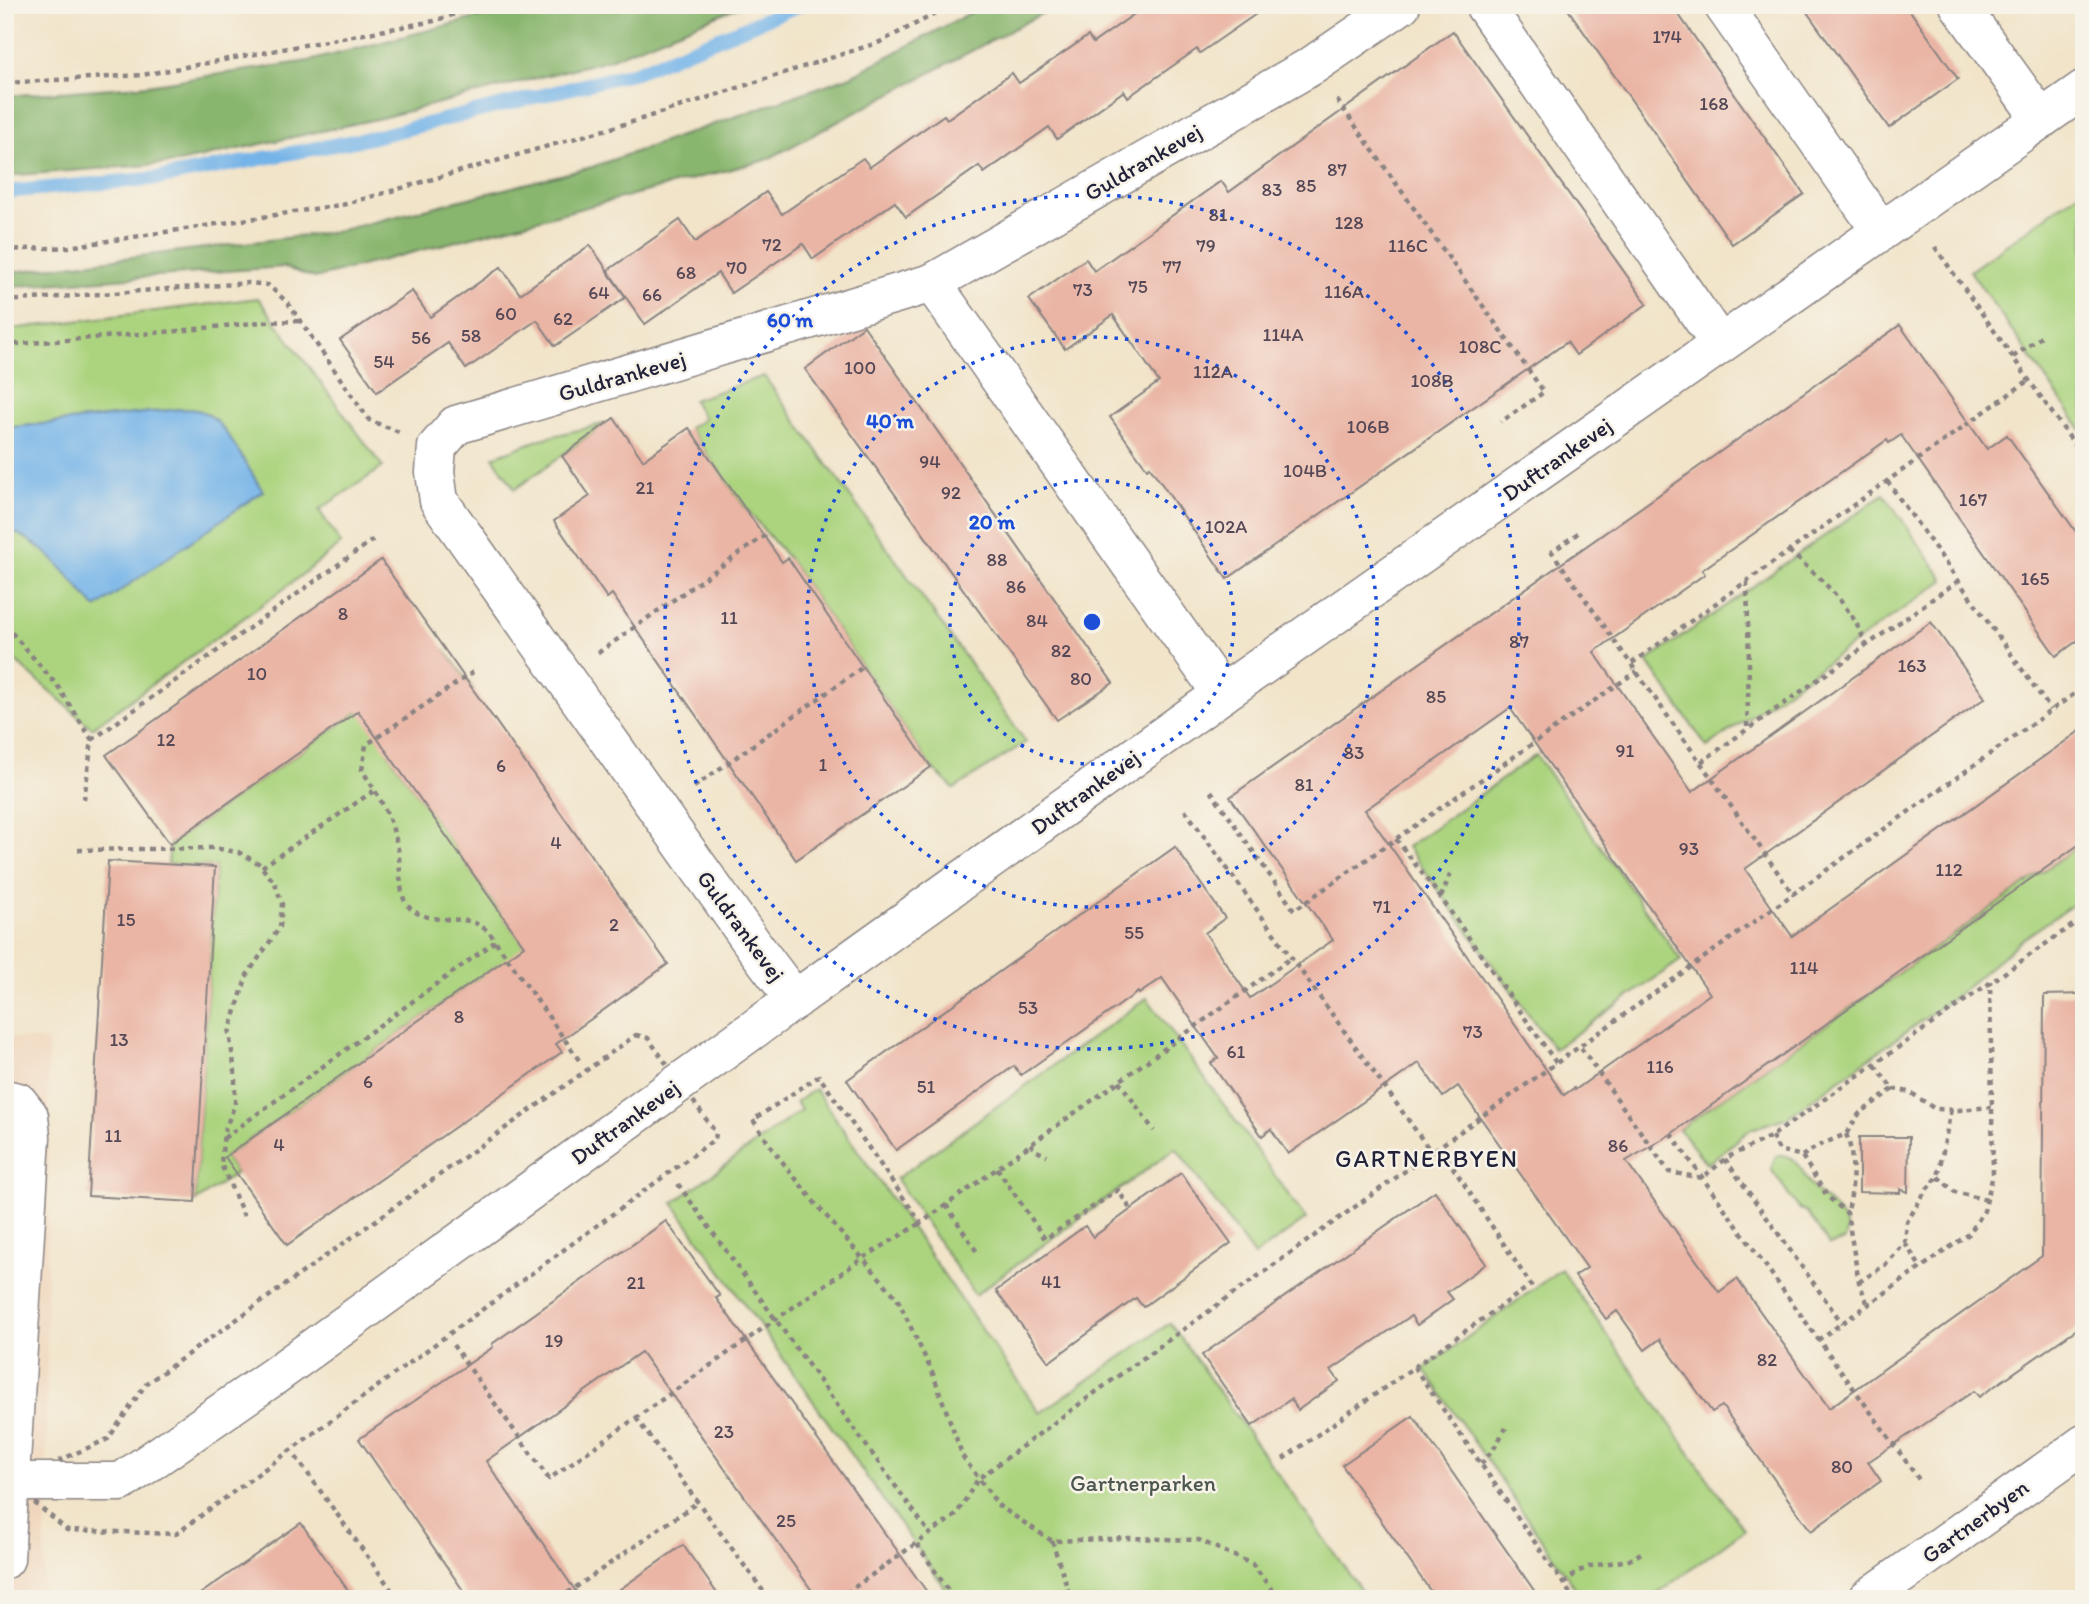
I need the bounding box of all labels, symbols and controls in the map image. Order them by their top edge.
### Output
house number: 174 [1652,25,1682,48]
house number: 168 [1699,92,1729,115]
street label: Guldrankevej [1079,117,1207,207]
house number: 87 [1327,158,1347,181]
house number: 85 [1296,174,1316,197]
house number: 83 [1262,178,1282,201]
house number: 81 [1208,203,1228,226]
house number: 128 [1334,211,1364,234]
house number: 72 [762,233,782,256]
house number: 79 [1196,234,1216,257]
house number: 116C [1388,234,1428,257]
house number: 77 [1163,255,1181,278]
house number: 70 [726,256,748,279]
house number: 68 [676,261,696,284]
house number: 75 [1128,275,1148,298]
house number: 73 [1073,278,1093,301]
house number: 116A [1324,280,1364,303]
house number: 64 [588,281,610,304]
house number: 66 [642,283,662,306]
house number: 60 [495,302,517,325]
house number: 62 [553,307,573,330]
text: 60 m [767,307,814,332]
house number: 114A [1262,323,1304,346]
house number: 58 [461,324,481,347]
house number: 56 [411,326,431,349]
house number: 108C [1458,335,1502,358]
street label: Guldrankevej [555,344,689,408]
house number: 54 [373,350,395,373]
house number: 100 [844,356,876,379]
house number: 112A [1193,360,1233,383]
house number: 108B [1410,369,1454,392]
text: 40 m [866,408,914,433]
street label: Duftrankevej [1497,411,1617,507]
house number: 106B [1347,415,1389,438]
house number: 94 [919,450,941,473]
house number: 104B [1283,459,1327,482]
house number: 21 [636,476,655,499]
house number: 92 [941,481,961,504]
house number: 167 [1959,488,1987,511]
text: 20 m [969,509,1016,534]
house number: 102A [1205,515,1247,538]
house number: 88 [987,548,1007,571]
house number: 165 [2021,567,2049,590]
house number: 86 [1006,575,1026,598]
house number: 8 [338,602,348,625]
house number: 11 [720,606,738,629]
house number: 84 [1026,609,1048,632]
centre of rings [1080,610,1104,634]
house number: 87 [1509,630,1529,653]
house number: 82 [1051,639,1071,662]
house number: 163 [1897,654,1927,677]
house number: 10 [247,662,267,685]
house number: 80 [1070,667,1092,690]
house number: 85 [1426,685,1446,708]
house number: 12 [157,728,175,751]
house number: 91 [1616,739,1635,762]
house number: 83 [1344,741,1364,764]
street label: Duftrankevej [1025,743,1145,841]
house number: 1 [819,753,828,776]
house number: 6 [496,754,506,777]
house number: 81 [1294,773,1314,796]
house number: 4 [550,831,562,854]
house number: 93 [1679,837,1699,860]
house number: 112 [1935,858,1963,881]
street label: Guldrankevej [691,865,791,987]
house number: 71 [1373,895,1391,918]
house number: 15 [117,908,135,931]
house number: 2 [609,913,619,936]
house number: 55 [1124,921,1144,944]
house number: 114 [1789,956,1819,979]
house number: 53 [1018,996,1038,1019]
house number: 8 [454,1005,464,1028]
house number: 73 [1463,1020,1483,1043]
house number: 13 [109,1028,129,1051]
house number: 61 [1227,1040,1246,1063]
house number: 116 [1646,1055,1674,1078]
house number: 6 [363,1070,373,1093]
street label: Duftrankevej [565,1073,685,1171]
house number: 51 [917,1075,936,1098]
house number: 11 [104,1124,122,1147]
house number: 4 [273,1133,285,1156]
house number: 86 [1608,1134,1628,1157]
district label: GARTNERBYEN [1335,1144,1519,1173]
house number: 41 [1041,1270,1061,1293]
house number: 21 [627,1271,646,1294]
house number: 19 [545,1329,563,1352]
house number: 82 [1757,1348,1777,1371]
house number: 23 [714,1420,734,1443]
house number: 80 [1831,1455,1853,1478]
park label: Gartnerparken [1070,1469,1216,1497]
street label: Gartnerbyen [1916,1473,2034,1569]
house number: 25 [776,1509,796,1532]

